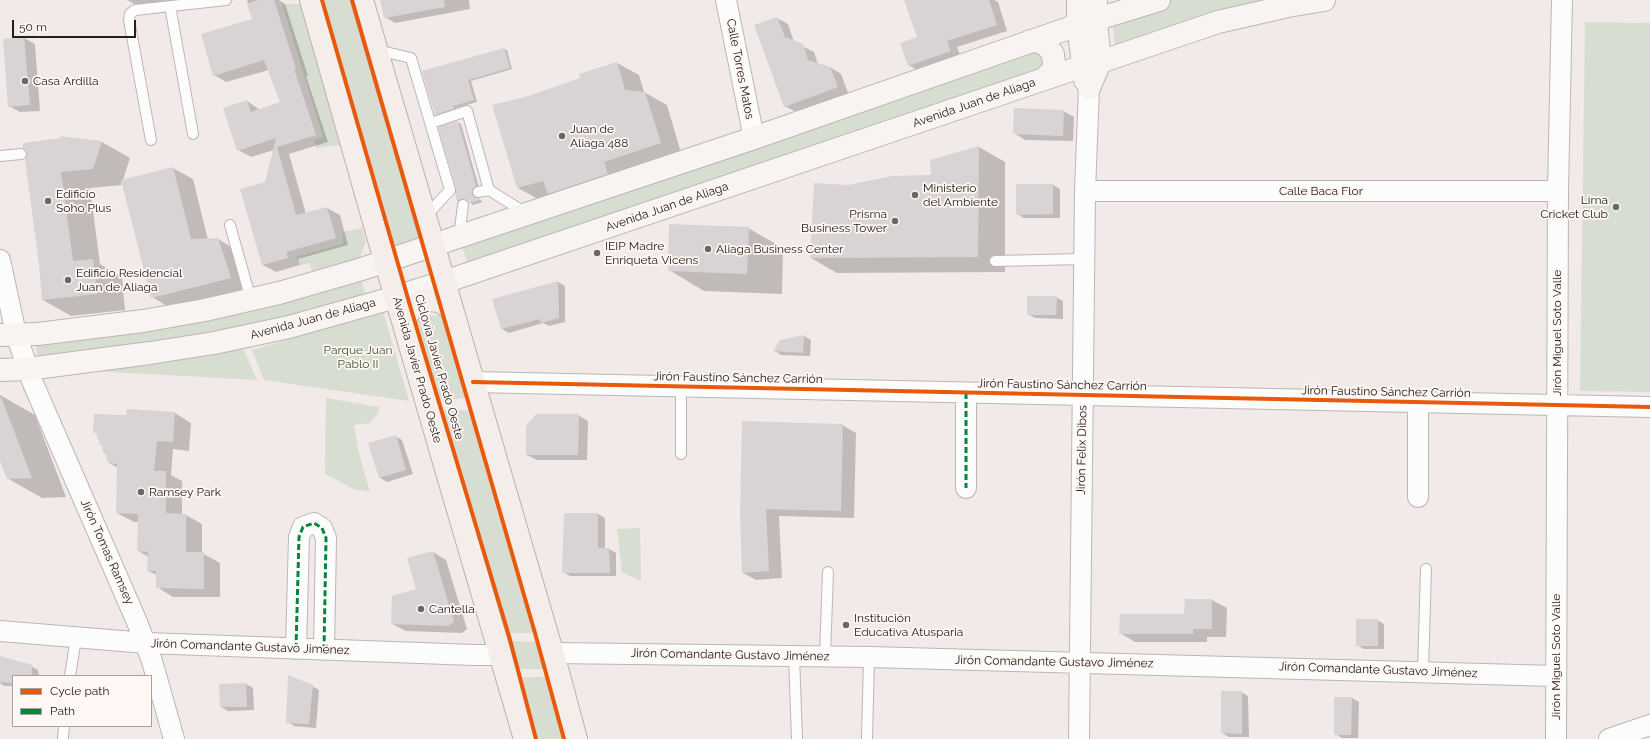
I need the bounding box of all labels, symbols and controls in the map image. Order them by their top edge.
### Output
scale bar [14,12,138,38]
street label: Calle Torres Matos [723,17,757,121]
text: 50 m [19,20,47,34]
place label: Casa Ardilla [33,74,98,88]
street label: Avenida Juan de Aliaga [911,75,1037,131]
marker: Casa Ardilla [20,76,30,86]
place label: Juan de Aliaga 488 [570,122,628,150]
marker: Juan de Aliaga 488 [557,131,567,141]
street label: Avenida Juan de Aliaga [604,179,730,235]
place label: Ministerio del Ambiente [923,181,998,209]
street label: Calle Baca Flor [1279,184,1363,198]
place label: Edificio Soho Plus [56,187,111,215]
marker: Ministerio del Ambiente [910,190,920,200]
place label: Lima Cricket Club [1540,193,1608,221]
marker: Edificio Soho Plus [43,196,53,206]
marker: Lima Cricket Club [1611,202,1621,212]
place label: Prisma Business Tower [801,207,887,235]
marker: Prisma Business Tower [890,216,900,226]
place label: IEIP Madre Enriqueta Vicens [605,239,698,267]
place label: Aliaga Business Center [716,242,843,256]
marker: Aliaga Business Center [703,244,713,254]
marker: IEIP Madre Enriqueta Vicens [592,248,602,258]
place label: Edificio Residencial Juan de Aliaga [76,266,182,294]
street label: Jirón Miguel Soto Valle [1550,270,1564,396]
marker: Edificio Residencial Juan de Aliaga [63,275,73,285]
street label: Ciclovía Javier Prado Oeste [411,293,467,441]
street label: Avenida Juan de Aliaga [249,295,377,343]
street label: Avenida Javier Prado Oeste [389,295,445,445]
park label: Parque Juan Pablo II [324,343,392,371]
street label: Jirón Faustino Sánchez Carrión [653,369,823,387]
street label: Jirón Faustino Sánchez Carrión [977,376,1147,394]
street label: Jirón Faustino Sánchez Carrión [1301,383,1471,401]
street label: Jirón Felix Dibos [1074,405,1090,495]
place label: Ramsey Park [149,485,221,499]
marker: Ramsey Park [136,487,146,497]
street label: Jirón Tomas Ramsey [77,497,137,607]
street label: Jirón Miguel Soto Valle [1549,594,1563,720]
place label: Cantella [429,602,475,616]
marker: Cantella [416,604,426,614]
place label: Institución Educativa Atusparia [854,611,963,639]
marker: Institución Educativa Atusparia [841,620,851,630]
street label: Jirón Comandante Gustavo Jiménez [150,636,350,658]
street label: Jirón Comandante Gustavo Jiménez [630,646,830,664]
street label: Jirón Comandante Gustavo Jiménez [954,653,1154,671]
street label: Jirón Comandante Gustavo Jiménez [1278,659,1478,681]
legend [12,675,152,727]
text: Cycle path [50,684,109,698]
text: Path [50,704,75,718]

